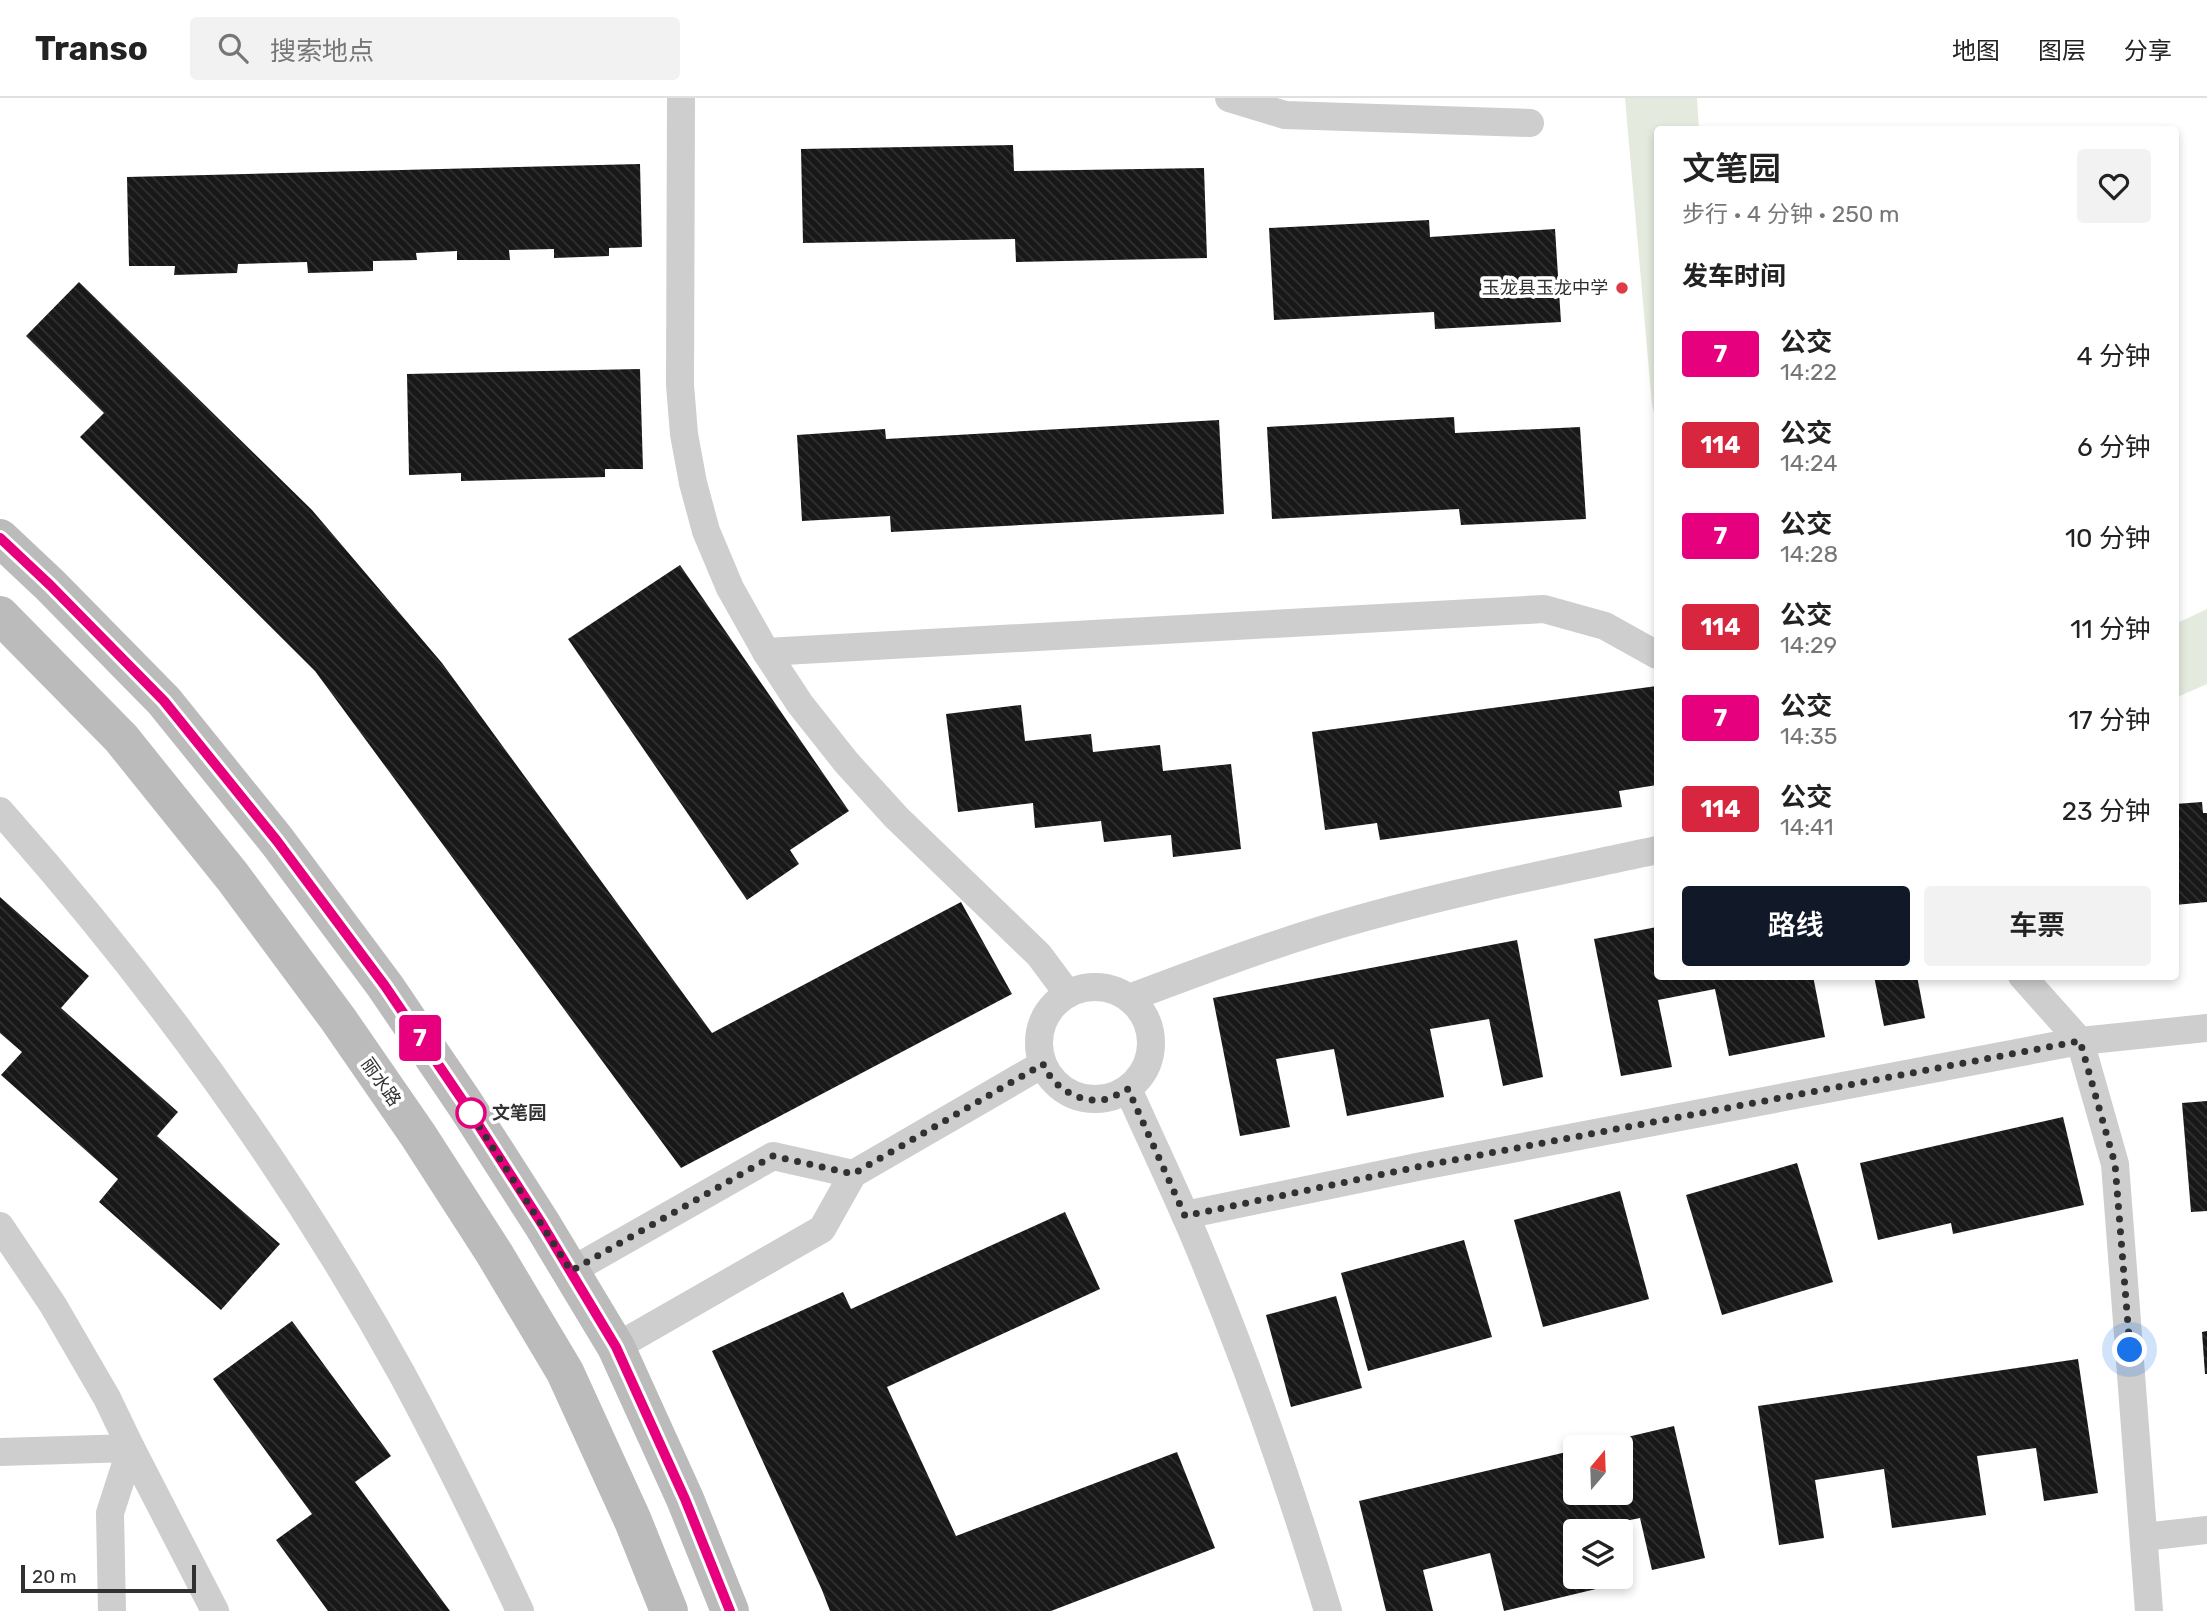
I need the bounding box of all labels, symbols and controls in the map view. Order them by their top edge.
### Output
search box [190,17,680,80]
text: Transo [35,29,148,68]
icon: search [214,29,252,67]
text: 搜索地点 [270,36,374,67]
text: 地图 [1952,37,2000,65]
text: 图层 [2038,37,2086,65]
text: 分享 [2124,37,2172,65]
text: 文笔园 [1682,149,1781,188]
button: heart [2077,149,2151,223]
text: 步行 · 4 分钟 · 250 m [1682,200,1900,228]
text: 发车时间 [1682,261,1786,292]
place label: 玉龙县玉龙中学 [1482,277,1608,299]
marker: 玉龙县玉龙中学 [1614,280,1630,296]
text: 公交 [1780,327,1832,358]
text: 7 [1714,340,1727,368]
text: 4 分钟 [2076,341,2151,372]
text: 14:22 [1780,358,1837,386]
text: 公交 [1780,418,1832,449]
text: 114 [1700,431,1741,459]
text: 6 分钟 [2077,432,2151,463]
text: 14:24 [1780,449,1838,477]
text: 公交 [1780,509,1832,540]
text: 7 [1714,522,1727,550]
text: 10 分钟 [2065,523,2151,554]
text: 14:28 [1780,540,1838,568]
text: 公交 [1780,600,1832,631]
text: 114 [1700,613,1741,641]
text: 11 分钟 [2070,614,2151,645]
text: 14:29 [1780,631,1837,659]
text: 公交 [1780,691,1832,722]
text: 7 [1714,704,1727,732]
text: 17 分钟 [2068,705,2151,736]
text: 14:35 [1780,722,1838,750]
text: 公交 [1780,782,1832,813]
text: 114 [1700,795,1741,823]
text: 23 分钟 [2062,796,2151,827]
text: 14:41 [1780,813,1834,841]
button: 路线 [1682,886,1910,966]
button: 车票 [1924,886,2151,966]
line badge: 7 [397,1015,443,1061]
text: 7 [413,1024,427,1052]
street label: 丽水路 [357,1054,405,1110]
marker: 文笔园 [456,1098,486,1128]
place label: 文笔园 [492,1102,546,1124]
your location [2112,1332,2147,1367]
north arrow [1563,1435,1633,1505]
map controls [1563,1435,1633,1589]
button: layers [1563,1519,1633,1589]
scale bar [21,1562,196,1594]
text: 20 m [32,1565,77,1588]

